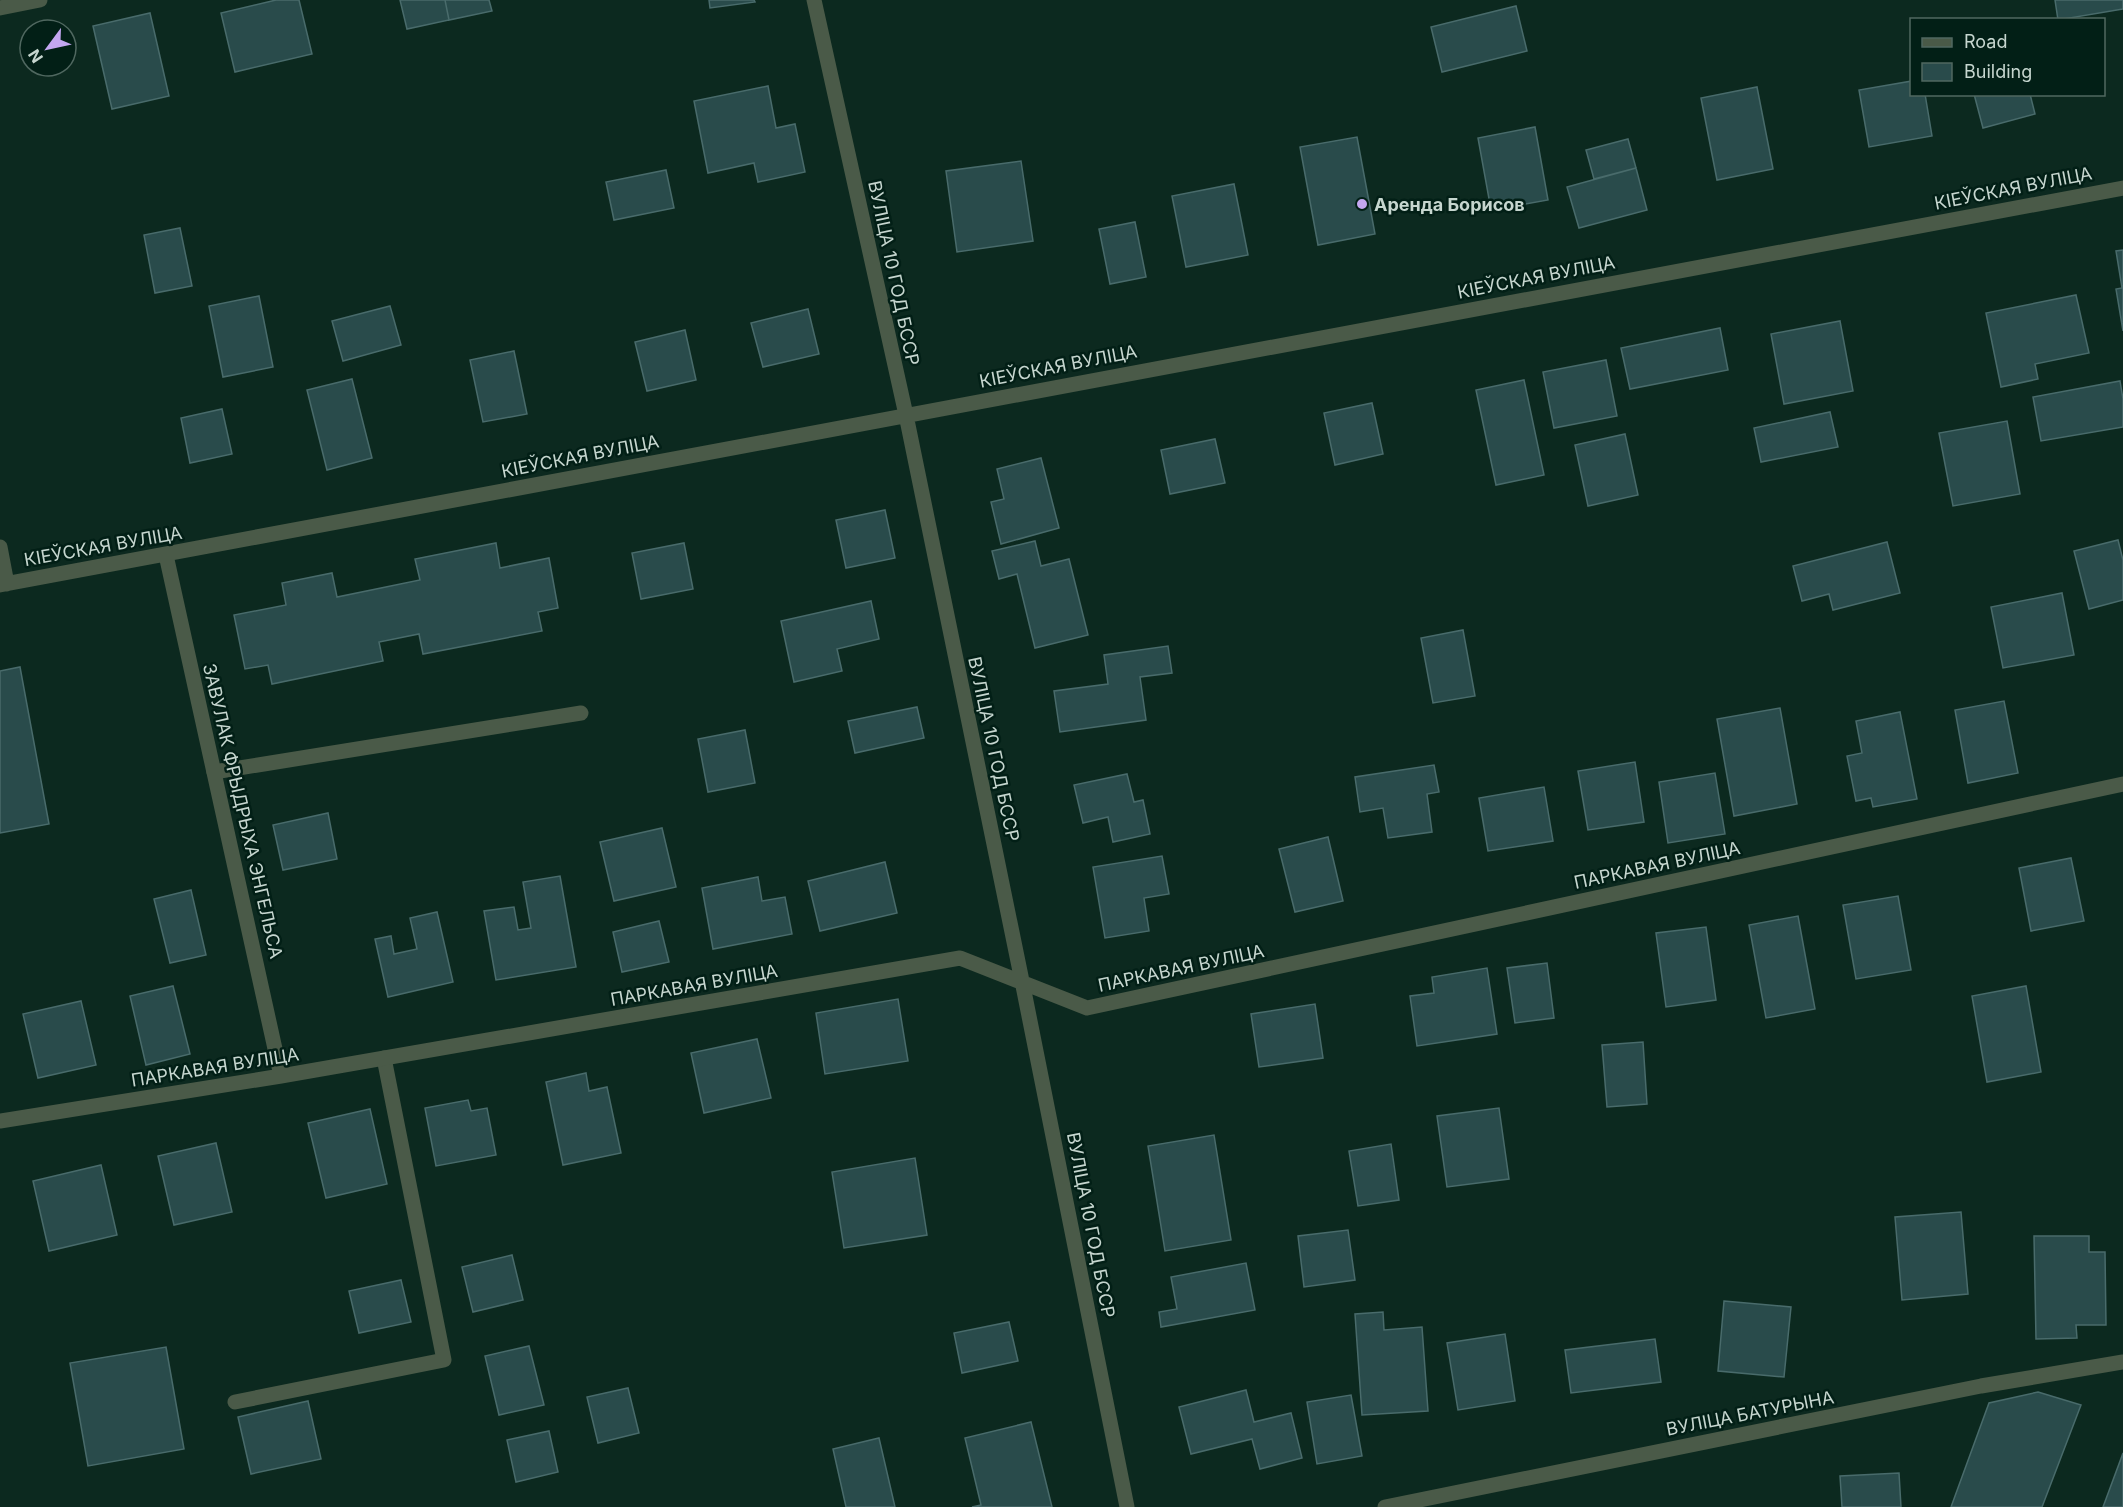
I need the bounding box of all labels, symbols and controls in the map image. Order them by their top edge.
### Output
north arrow [18,18,78,78]
legend [1910,18,2105,96]
text: Road [1964,31,2007,52]
text: N [24,46,47,67]
text: Building [1964,61,2032,82]
street label: КІЕЎСКАЯ ВУЛІЦА [1932,161,2094,214]
street label: ВУЛІЦА 10 ГОД БССР [864,179,924,367]
place label: Аренда Борисов [1374,194,1525,215]
marker: Аренда Борисов [1355,197,1369,211]
street label: КІЕЎСКАЯ ВУЛІЦА [1455,250,1617,303]
street label: КІЕЎСКАЯ ВУЛІЦА [977,339,1139,392]
street label: КІЕЎСКАЯ ВУЛІЦА [499,429,661,482]
street label: КІЕЎСКАЯ ВУЛІЦА [22,521,184,570]
street label: ВУЛІЦА 10 ГОД БССР [964,655,1024,843]
street label: ЗАВУЛАК ФРЫДРЫХА ЭНГЕЛЬСА [199,662,287,960]
street label: ПАРКАВАЯ ВУЛІЦА [1572,837,1742,893]
street label: ПАРКАВАЯ ВУЛІЦА [1096,940,1266,996]
street label: ПАРКАВАЯ ВУЛІЦА [609,960,779,1010]
street label: ПАРКАВАЯ ВУЛІЦА [130,1043,300,1091]
street label: ВУЛІЦА 10 ГОД БССР [1063,1130,1119,1320]
street label: ВУЛІЦА БАТУРЫНА [1664,1386,1836,1440]

